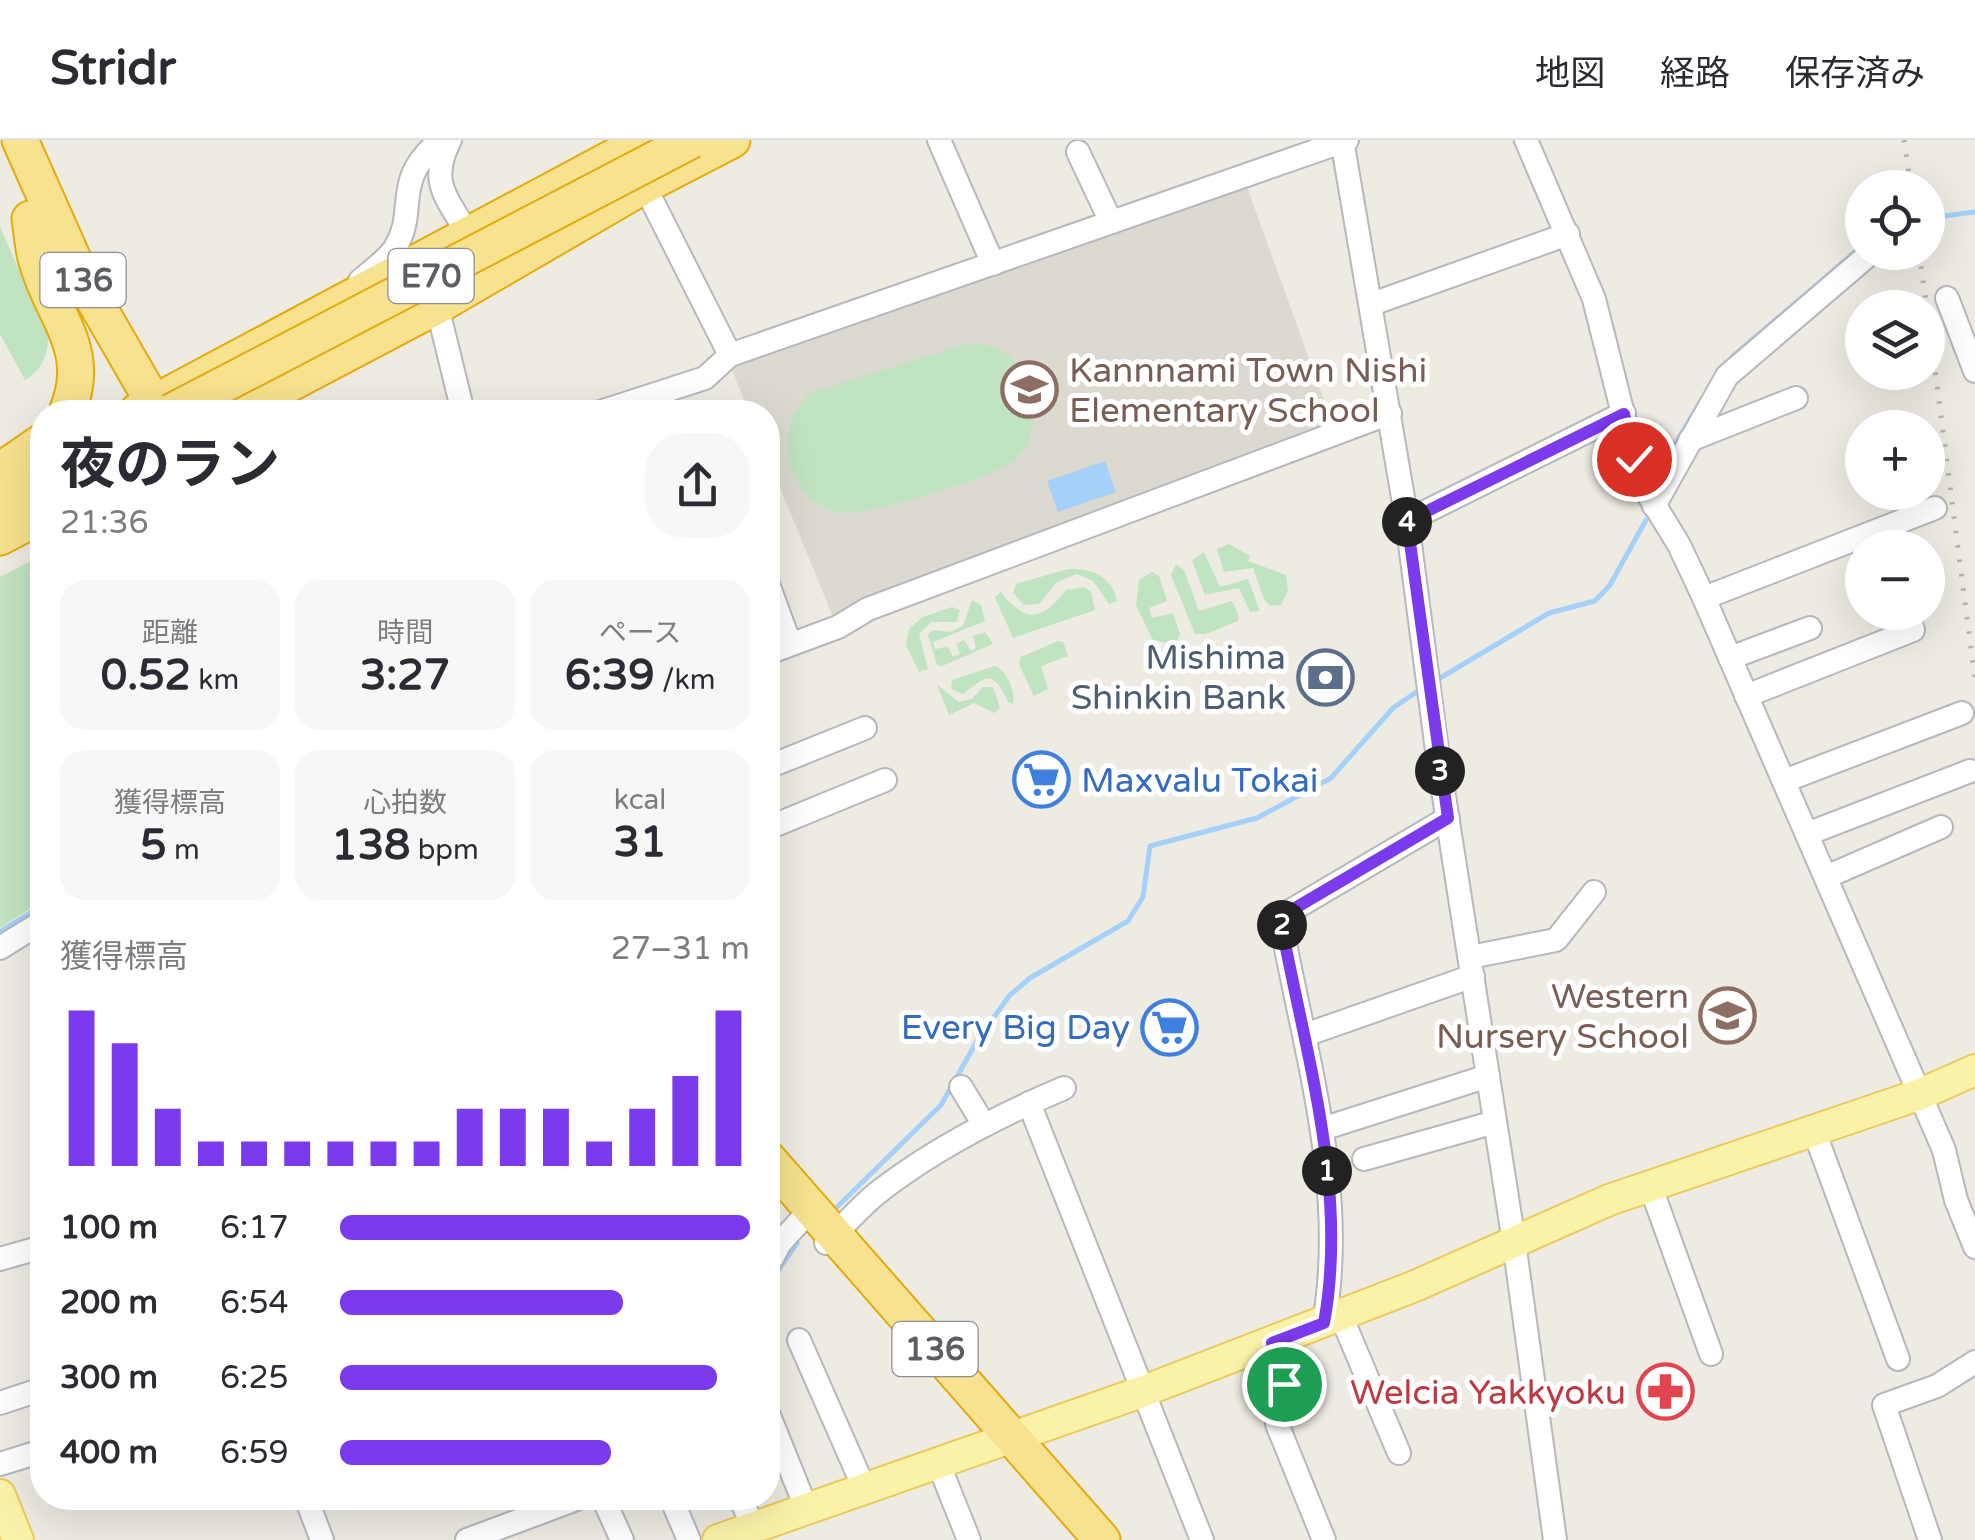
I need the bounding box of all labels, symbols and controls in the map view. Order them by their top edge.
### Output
text: Stridr [50,40,176,98]
text: 地図 [1535,53,1605,95]
text: 経路 [1660,53,1730,95]
text: 保存済み [1785,53,1925,95]
map controls [1845,170,1945,630]
button: locate [1845,170,1945,270]
road number: E70 [388,249,474,303]
road number: 136 [41,253,126,307]
button: layers [1845,290,1945,390]
place label: Kannnami Town Nishi Elementary School [1069,350,1427,432]
school or university icon: Kannnami Town Nishi Elementary School [1000,360,1060,420]
button: + [1845,410,1945,510]
pin [1592,417,1677,502]
icon: check [1607,432,1662,487]
text: 夜のラン [60,433,280,499]
button: share [645,433,750,538]
pin: 4 [1382,497,1432,547]
text: 21:36 [60,504,149,542]
text: 4 [1398,505,1416,539]
button: − [1845,530,1945,630]
text: 距離 [142,616,198,650]
text: 時間 [377,616,433,650]
text: ペース [599,616,681,650]
place label: Mishima Shinkin Bank [1071,637,1286,719]
bank icon: Mishima Shinkin Bank [1295,647,1355,707]
text: 0.52 [101,650,191,701]
text: 3:27 [360,650,450,701]
text: 6:39 [565,650,655,701]
text: km [191,663,239,697]
text: /km [655,663,715,697]
pin: 3 [1415,746,1465,796]
supermarket icon: Maxvalu Tokai [1012,750,1072,810]
text: 3 [1431,754,1449,788]
place label: Maxvalu Tokai [1081,760,1319,802]
text: kcal [614,783,666,817]
text: 獲得標高 [114,786,226,820]
text: 心拍数 [363,786,447,820]
text: 31 [614,817,666,868]
text: 5 [140,820,167,871]
text: 138 [331,820,410,871]
text: m [167,833,200,867]
text: bpm [410,833,479,867]
pin: 2 [1257,900,1307,950]
text: 2 [1273,908,1291,942]
text: 27–31 m [611,930,750,968]
text: 獲得標高 [60,938,188,976]
place label: Western Nursery School [1436,976,1689,1058]
school or university icon: Western Nursery School [1698,986,1758,1046]
supermarket icon: Every Big Day [1139,997,1199,1057]
place label: Every Big Day [901,1007,1130,1049]
pin: 1 [1302,1146,1352,1196]
text: 1 [1318,1154,1336,1188]
text: 100 m [60,1209,158,1247]
text: 6:17 [220,1209,289,1247]
text: 200 m [60,1284,158,1322]
text: 6:54 [220,1284,289,1322]
road number: 136 [892,1322,978,1376]
pin [1242,1342,1327,1427]
icon: arrive [1257,1357,1312,1412]
text: 300 m [60,1359,158,1397]
text: 6:25 [220,1359,289,1397]
pharmacy icon: Welcia Yakkyoku [1635,1362,1695,1422]
place label: Welcia Yakkyoku [1350,1372,1626,1414]
text: 400 m [60,1434,158,1472]
text: 6:59 [220,1434,289,1472]

